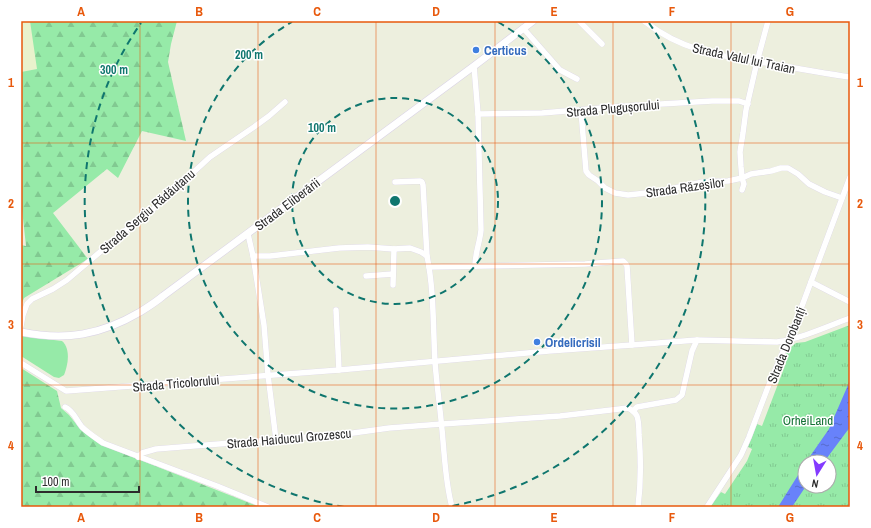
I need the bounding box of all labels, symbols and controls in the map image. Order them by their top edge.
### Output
text: A [77,3,85,20]
text: B [195,3,203,20]
text: C [313,3,321,20]
text: D [432,3,440,20]
text: E [550,3,558,20]
text: F [669,3,676,20]
text: G [786,3,794,20]
street label: Strada Valul lui Traian [691,39,797,78]
place label: Certicus [484,42,527,59]
marker: Certicus [471,45,481,55]
text: 200 m [235,47,263,63]
text: 300 m [100,62,128,78]
text: 1 [8,74,14,91]
text: 1 [857,74,863,91]
street label: Strada Plugușorului [566,96,660,121]
text: 100 m [308,120,336,136]
street label: Strada Sergiu Rădăuțanu [96,165,199,257]
street label: Strada Răzeșilor [645,173,726,201]
street label: Strada Eliberării [251,174,323,235]
centre of rings [388,194,402,208]
text: 2 [8,195,14,212]
text: 2 [857,195,863,212]
street label: Strada Dorobanți [763,304,810,386]
text: 3 [8,316,14,333]
text: 3 [857,316,863,333]
place label: Ordelicrisil [545,334,601,351]
marker: Ordelicrisil [532,337,542,347]
street label: Strada Tricolorului [132,371,220,396]
park label: OrheiLand [783,412,833,429]
street label: Strada Haiducul Grozescu [226,425,352,452]
text: 4 [8,437,14,454]
text: 4 [857,437,863,454]
north arrow [797,454,837,494]
scale bar [36,468,139,494]
text: 100 m [42,474,69,490]
text: N [811,476,820,491]
text: A [77,509,85,526]
text: B [195,509,203,526]
text: C [313,509,321,526]
text: D [432,509,440,526]
text: E [550,509,558,526]
text: F [669,509,676,526]
text: G [786,509,794,526]

